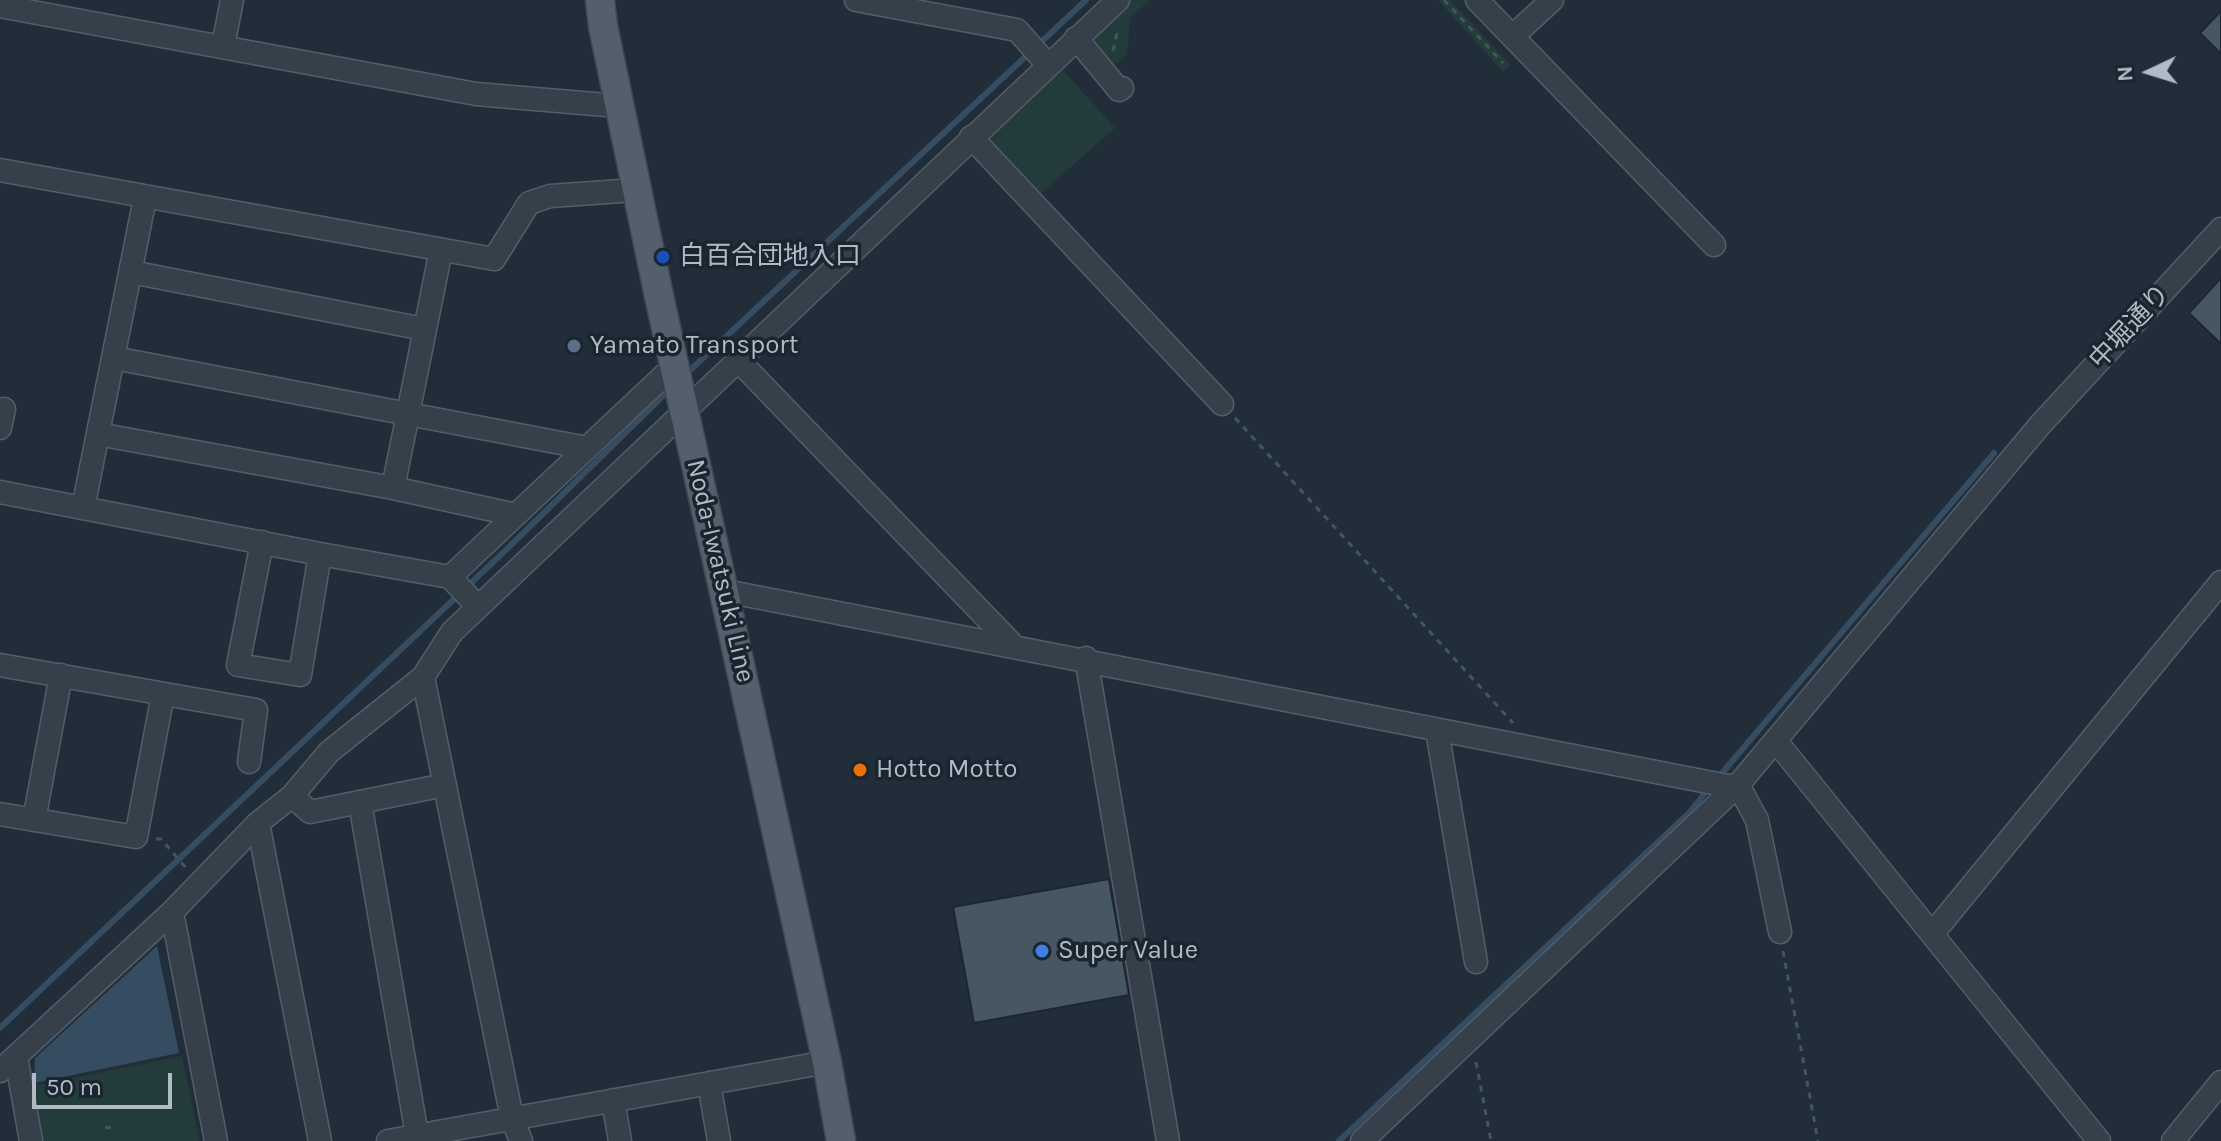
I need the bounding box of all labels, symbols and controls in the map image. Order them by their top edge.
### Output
north arrow [2109,32,2189,112]
text: N [2112,65,2139,82]
place label: 白百合団地入口 [679,241,861,273]
marker: 白百合団地入口 [654,248,672,266]
street label: 中堀通り [2083,278,2177,376]
place label: Yamato Transport [590,330,799,362]
marker: Yamato Transport [565,337,583,355]
street label: Noda-Iwatsuki Line [679,456,761,686]
place label: Hotto Motto [876,754,1018,786]
marker: Hotto Motto [851,761,869,779]
place label: Super Value [1058,935,1198,967]
marker: Super Value [1033,942,1051,960]
scale bar [36,1057,176,1107]
text: 50 m [46,1073,102,1101]

